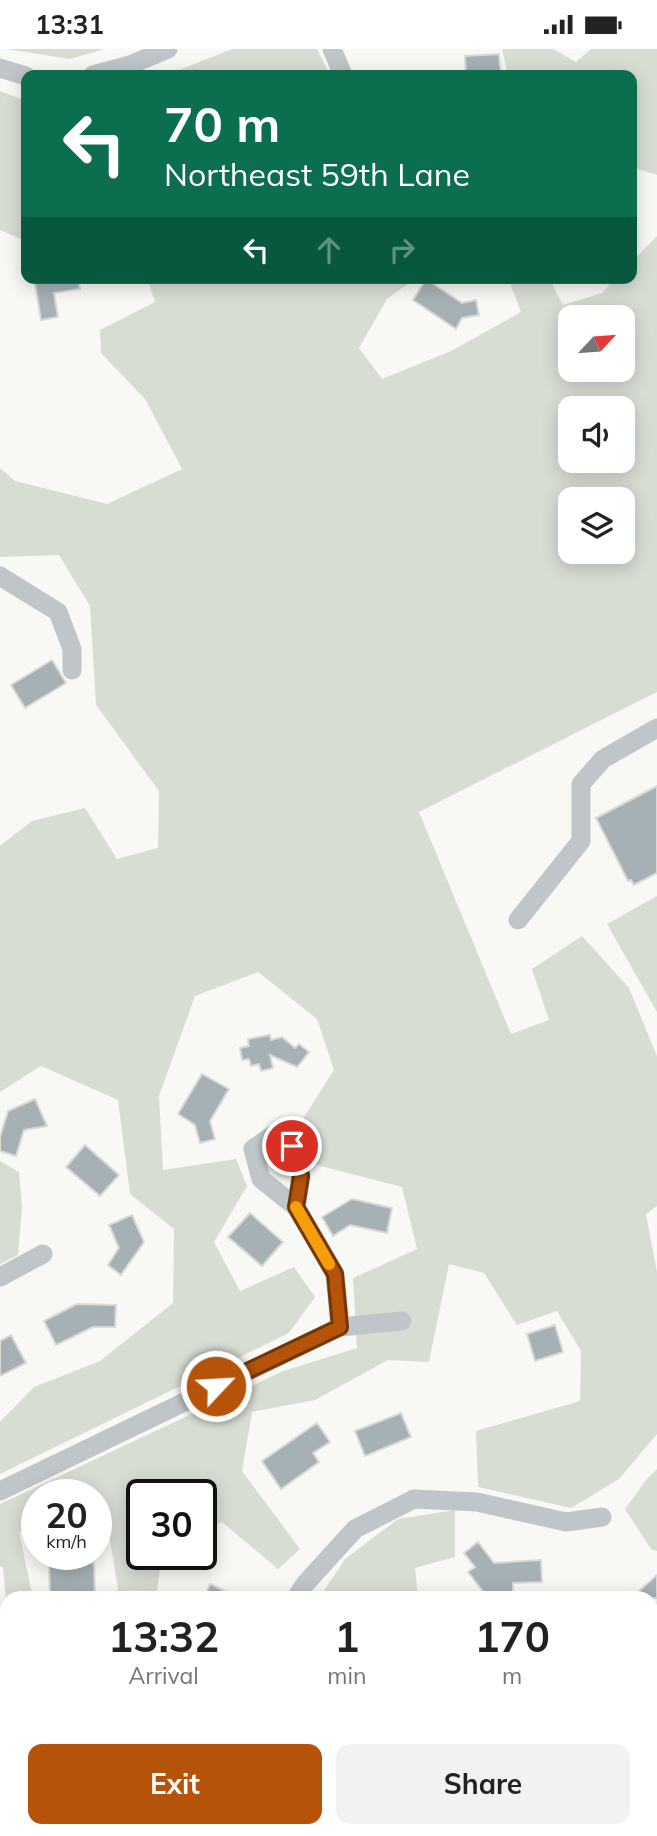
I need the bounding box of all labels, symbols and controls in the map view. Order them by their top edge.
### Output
text: 13:31 [35,8,104,41]
text: 70 m [164,93,280,154]
icon: left [49,98,140,189]
text: Northeast 59th Lane [164,154,470,194]
icon: left [237,231,275,269]
icon: ahead [310,231,348,269]
icon: right [383,231,421,269]
north arrow [558,305,635,381]
map controls [558,305,635,564]
button: sound [558,396,635,473]
button: layers [558,487,635,564]
pin [262,1116,322,1176]
icon: arrive [273,1127,311,1165]
position arrow [179,1349,253,1423]
speed limit sign: 30 [126,1479,217,1570]
text: 20 [45,1493,88,1537]
text: km/h [46,1530,87,1553]
text: 13:32 [108,1610,219,1663]
text: 1 [334,1610,359,1663]
text: 170 [474,1610,550,1663]
text: Arrival [128,1661,199,1690]
text: min [327,1661,366,1690]
text: m [502,1661,522,1690]
button: Exit [28,1744,322,1824]
button: Share [336,1744,630,1824]

